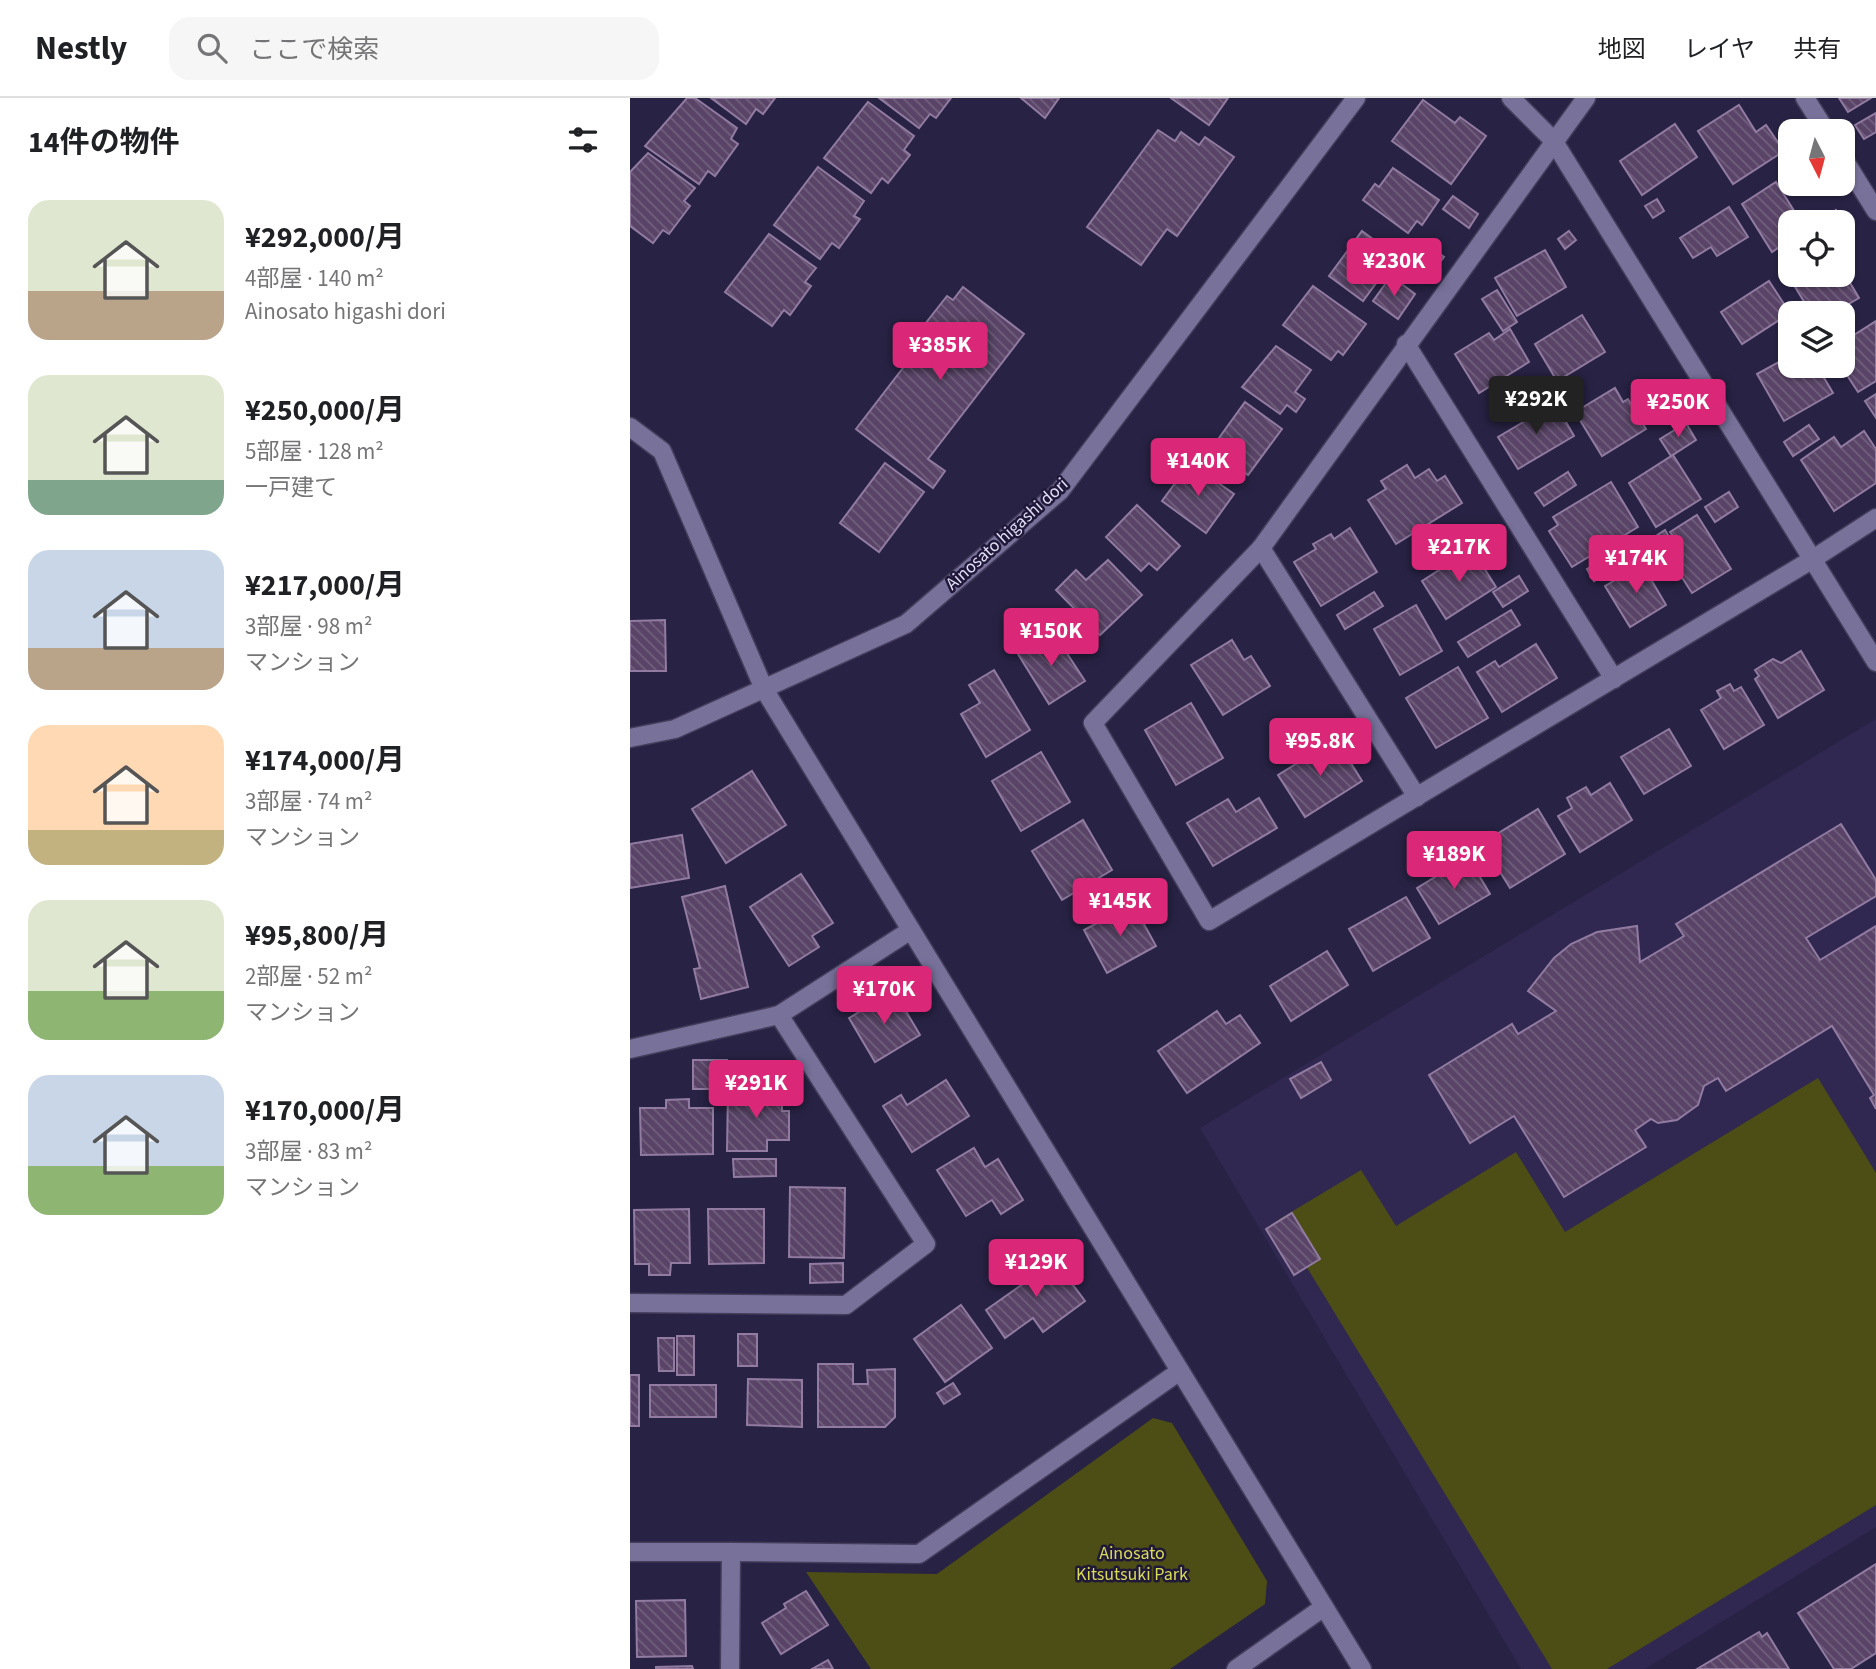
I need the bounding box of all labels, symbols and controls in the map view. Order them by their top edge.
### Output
search box [169,17,659,80]
text: Nestly [35,25,127,72]
icon: search [193,29,231,67]
text: ここで検索 [249,31,379,68]
text: 地図 [1598,32,1646,67]
text: レイヤ [1684,32,1755,67]
text: 共有 [1793,32,1841,67]
north arrow [1778,119,1855,196]
map controls [1778,119,1855,378]
text: 14件の物件 [28,121,180,164]
icon: filters [564,121,602,159]
button: locate [1778,210,1855,287]
text: ¥292,000/月 [245,216,405,259]
icon: home [84,228,168,312]
pin: ¥230K [1345,238,1443,298]
text: ¥230K [1363,244,1425,277]
text: 4部屋 · 140 m² [245,262,384,295]
text: Ainosato higashi dori [245,295,446,328]
button: layers [1778,301,1855,378]
pin: ¥385K [891,322,989,382]
text: ¥385K [909,328,971,361]
pin: ¥292K [1487,376,1585,436]
pin: ¥250K [1629,380,1727,439]
text: ¥292K [1505,382,1567,415]
text: ¥250K [1647,385,1709,418]
text: ¥250,000/月 [245,389,405,432]
icon: home [84,403,168,487]
text: 5部屋 · 128 m² [245,435,384,468]
pin: ¥140K [1149,438,1247,498]
text: ¥140K [1167,444,1229,477]
text: 一戸建て [245,471,337,504]
street label: Ainosato higashi dori [940,472,1074,596]
pin: ¥217K [1410,524,1508,584]
text: ¥217K [1428,530,1490,563]
pin: ¥174K [1587,536,1685,595]
text: ¥174K [1605,541,1667,574]
text: ¥217,000/月 [245,564,405,607]
icon: home [84,578,168,662]
pin: ¥150K [1002,608,1100,668]
text: 3部屋 · 98 m² [245,610,372,643]
text: ¥150K [1020,614,1082,647]
text: マンション [245,646,360,679]
pin: ¥95.8K [1263,718,1377,778]
text: ¥95.8K [1285,724,1355,757]
text: ¥174,000/月 [245,739,405,782]
icon: home [84,753,168,837]
text: 3部屋 · 74 m² [245,785,372,818]
text: マンション [245,821,360,854]
pin: ¥189K [1405,832,1503,891]
text: ¥189K [1423,837,1485,870]
pin: ¥145K [1071,878,1169,938]
text: ¥145K [1089,884,1151,917]
text: ¥95,800/月 [245,914,389,957]
icon: home [84,928,168,1012]
text: 2部屋 · 52 m² [245,960,372,993]
pin: ¥170K [835,967,933,1026]
text: ¥170K [853,972,915,1005]
text: マンション [245,996,360,1029]
pin: ¥291K [707,1060,805,1120]
text: ¥291K [725,1066,787,1099]
text: ¥170,000/月 [245,1089,405,1132]
icon: home [84,1103,168,1187]
text: 3部屋 · 83 m² [245,1135,372,1168]
text: マンション [245,1171,360,1204]
pin: ¥129K [987,1240,1085,1299]
text: ¥129K [1005,1245,1067,1278]
park label: Ainosato Kitsutsuki Park [1076,1541,1188,1587]

